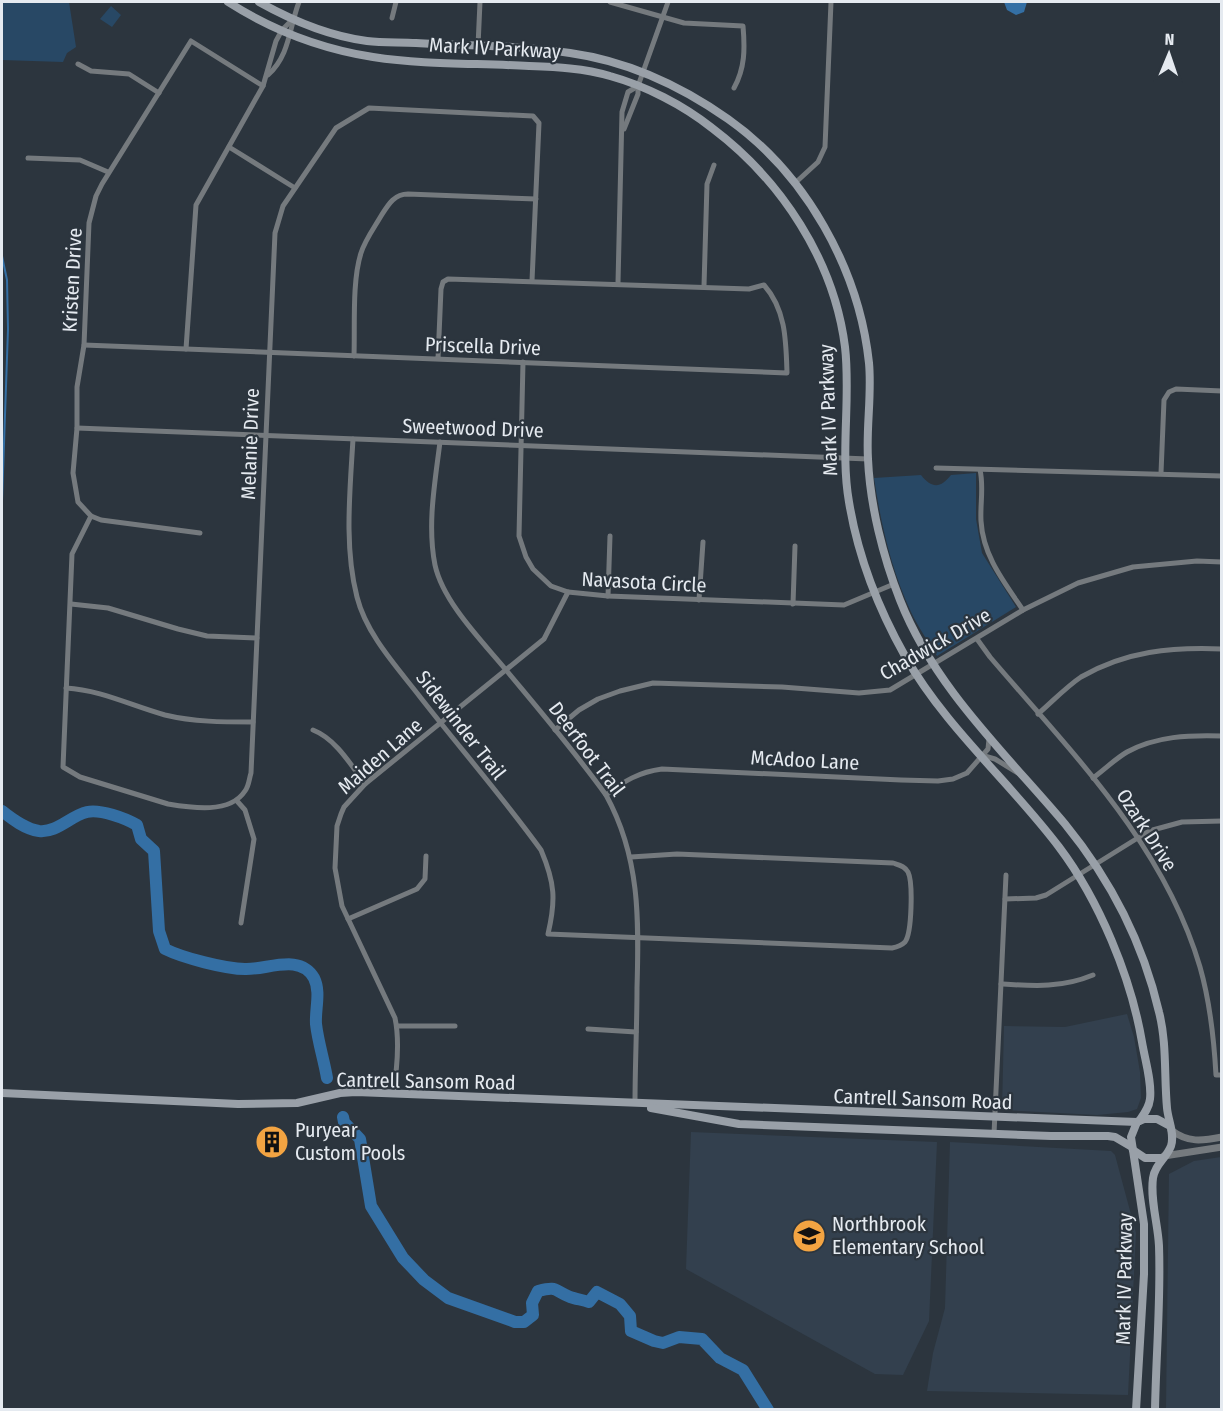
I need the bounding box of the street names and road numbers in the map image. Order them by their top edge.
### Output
street label: Mark IV Parkway [429,33,562,63]
street label: Kristen Drive [57,227,87,333]
street label: Priscella Drive [425,332,541,360]
street label: Mark IV Parkway [814,344,842,476]
street label: Melanie Drive [236,388,264,500]
street label: Sweetwood Drive [402,414,544,442]
street label: Navasota Circle [581,567,707,597]
street label: Chadwick Drive [875,603,995,685]
street label: Sidewinder Trail [411,666,511,784]
street label: Deerfoot Trail [544,697,630,801]
street label: Maiden Lane [333,713,427,799]
street label: McAdoo Lane [750,745,860,775]
street label: Ozark Drive [1112,784,1182,876]
street label: Cantrell Sansom Road [336,1067,516,1095]
street label: Cantrell Sansom Road [833,1084,1013,1114]
street label: Mark IV Parkway [1111,1213,1137,1345]

